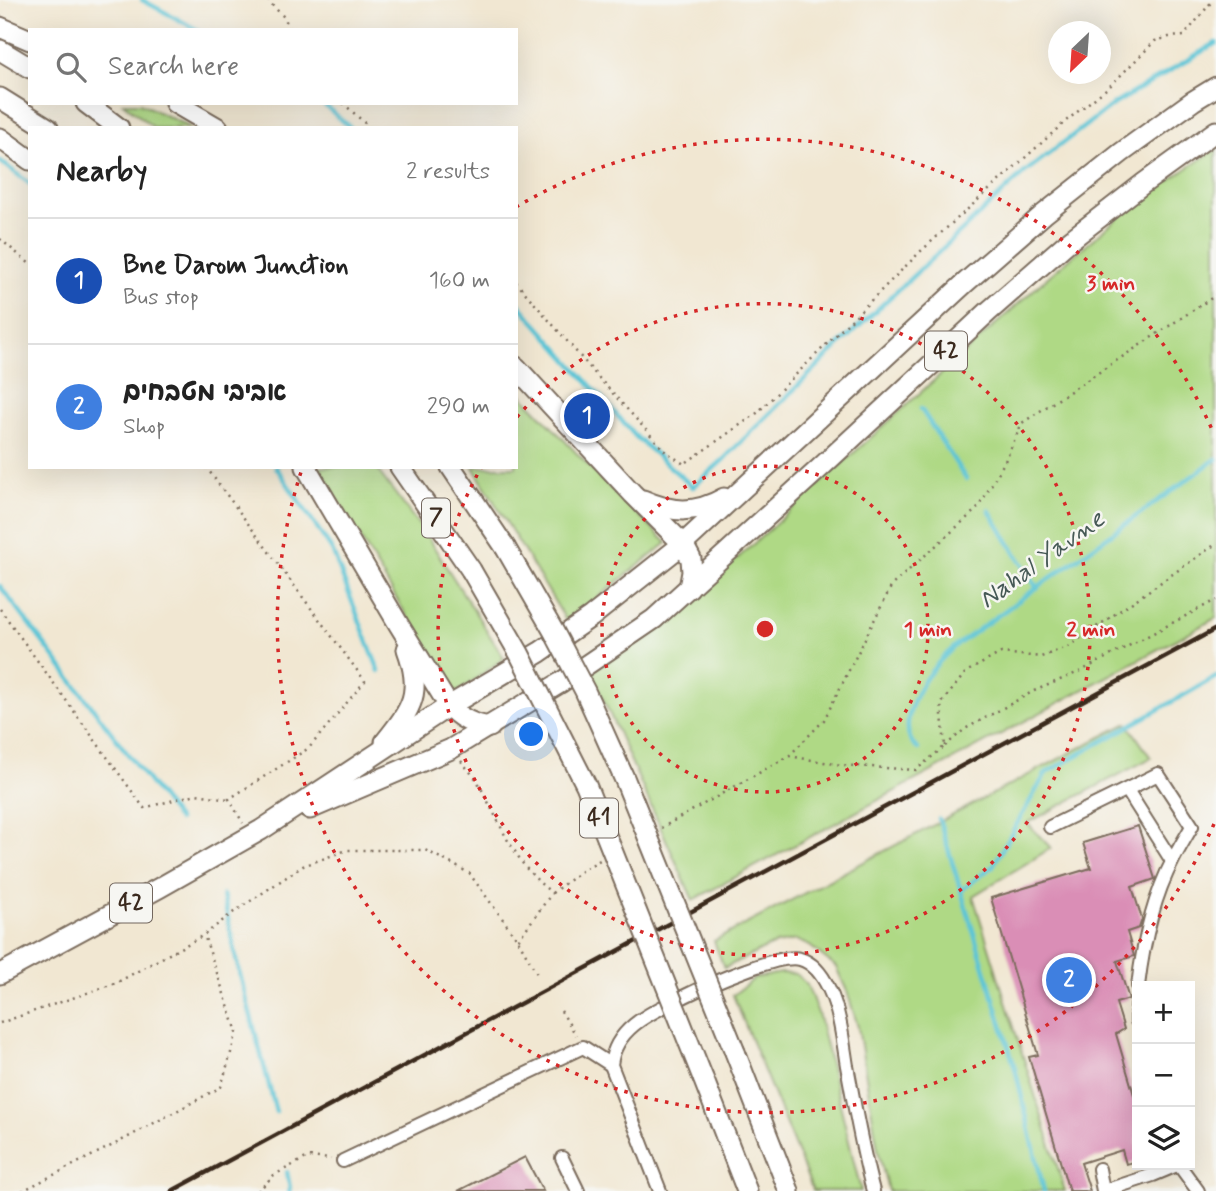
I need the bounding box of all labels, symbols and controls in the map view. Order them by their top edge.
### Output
north arrow [1048,21,1111,84]
search box [28,28,518,105]
icon: search [52,48,90,86]
text: Search here [108,50,239,84]
text: Nearby [56,152,147,191]
text: 2 results [406,157,490,187]
text: Bne Darom Junction [123,249,349,283]
text: 1 [74,266,84,296]
text: 160 m [429,266,490,296]
text: 3 min [1087,270,1135,298]
text: Bus stop [123,283,199,313]
road number: 42 [925,332,967,370]
text: אביבי מטבחים [123,376,287,410]
pin: 1 [564,390,610,442]
text: 2 [73,392,85,422]
text: 290 m [427,392,490,422]
text: Shop [123,412,165,442]
road number: 7 [422,498,450,538]
water label: Nahal Yavne [972,502,1113,617]
text: 1 min [904,616,952,644]
text: 2 min [1066,616,1116,644]
centre of rings [753,617,777,641]
your location [514,717,548,751]
road number: 41 [580,798,618,838]
road number: 42 [110,884,152,922]
pin: 2 [1046,954,1092,1006]
map controls [1132,981,1195,1170]
button: + [1132,981,1195,1044]
button: − [1132,1044,1195,1107]
button: layers [1132,1107,1195,1170]

